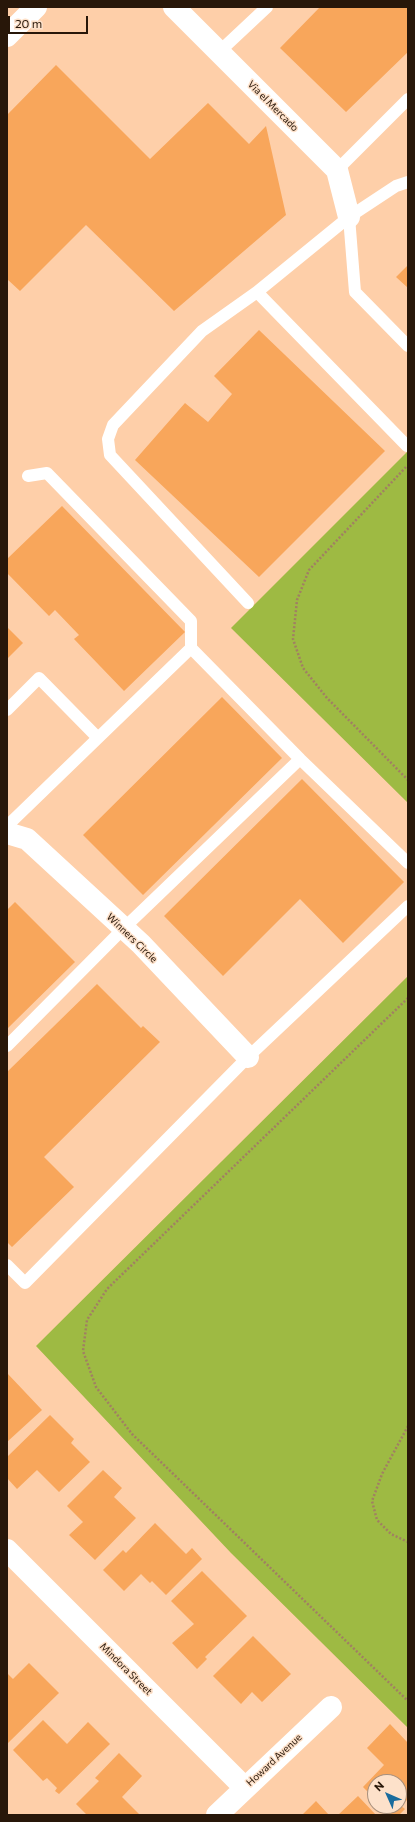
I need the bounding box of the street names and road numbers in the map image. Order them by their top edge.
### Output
street label: Via el Mercado [245,78,301,134]
street label: Winners Circle [104,911,160,965]
street label: Mindora Street [97,1640,155,1698]
street label: Howard Avenue [244,1731,304,1789]

